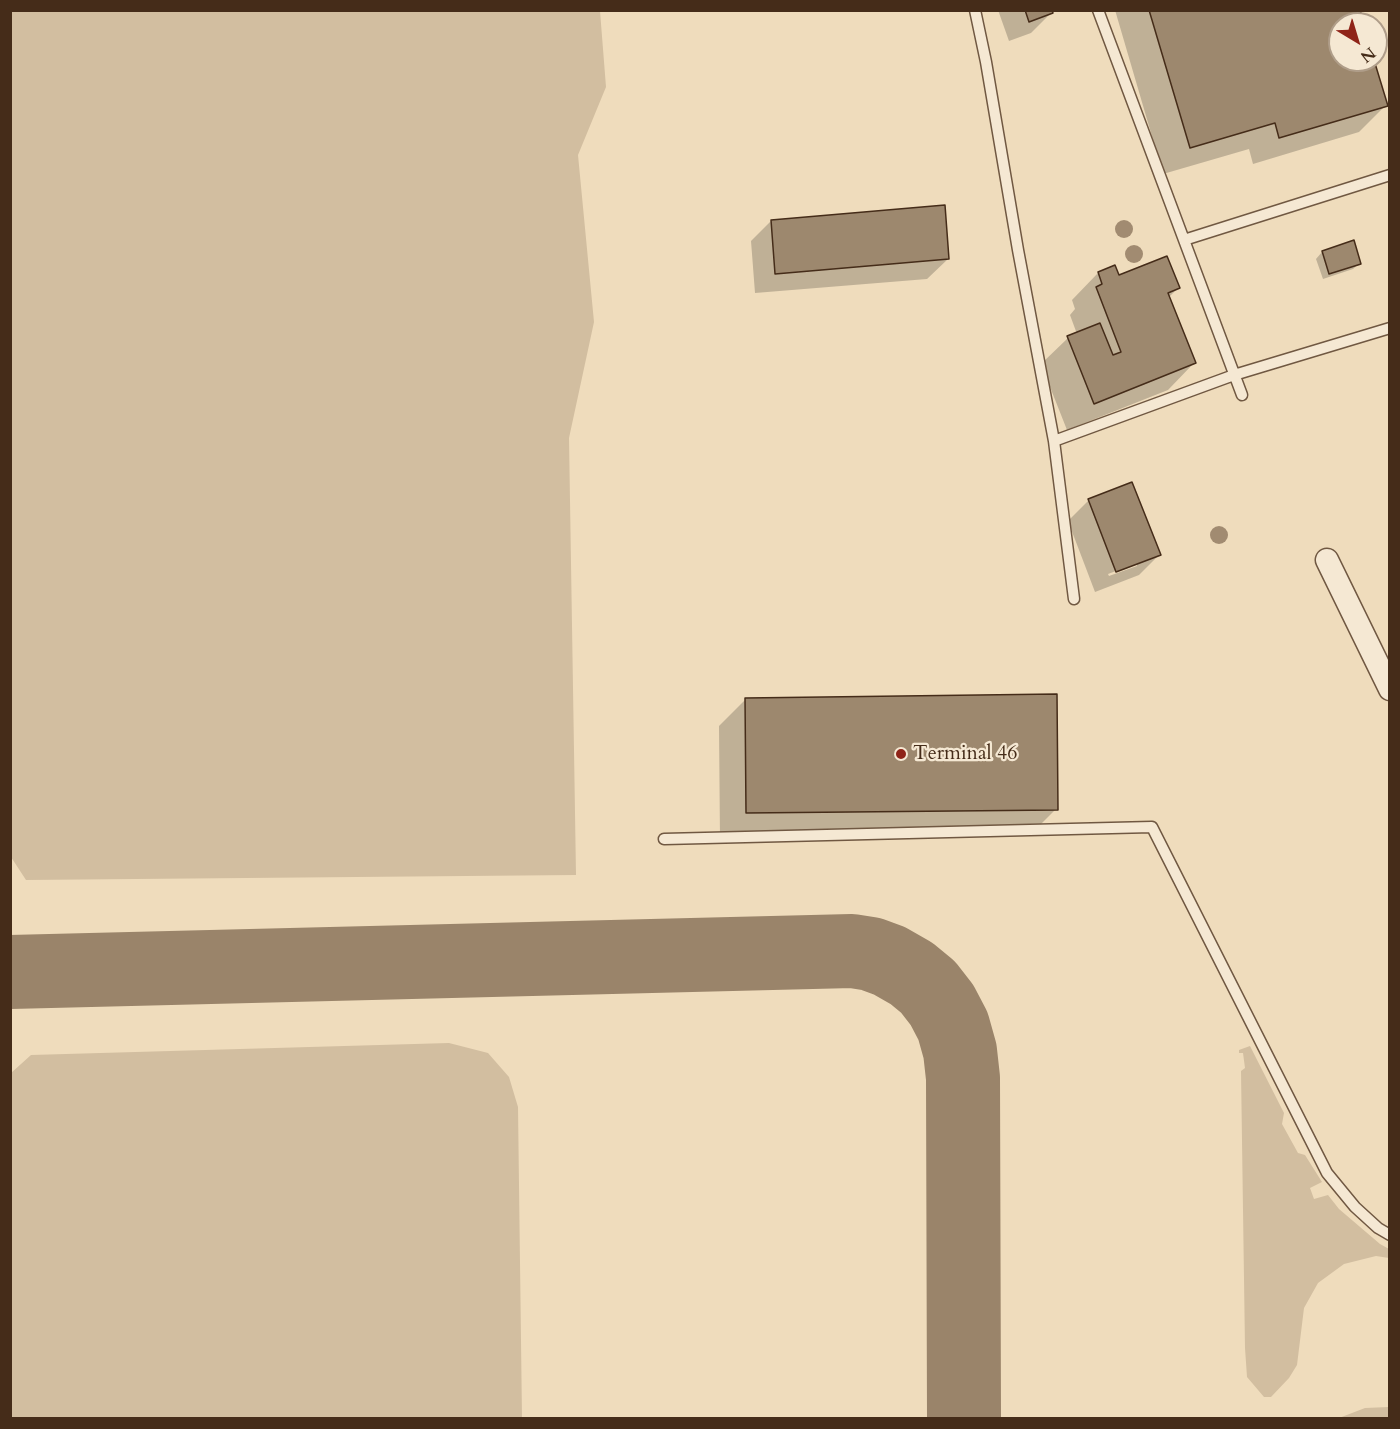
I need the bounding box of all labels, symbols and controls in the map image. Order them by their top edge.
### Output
north arrow [1328,12,1388,72]
text: N [1356,42,1380,68]
place label: Terminal 46 [913,742,1018,766]
marker: Terminal 46 [894,747,908,761]

